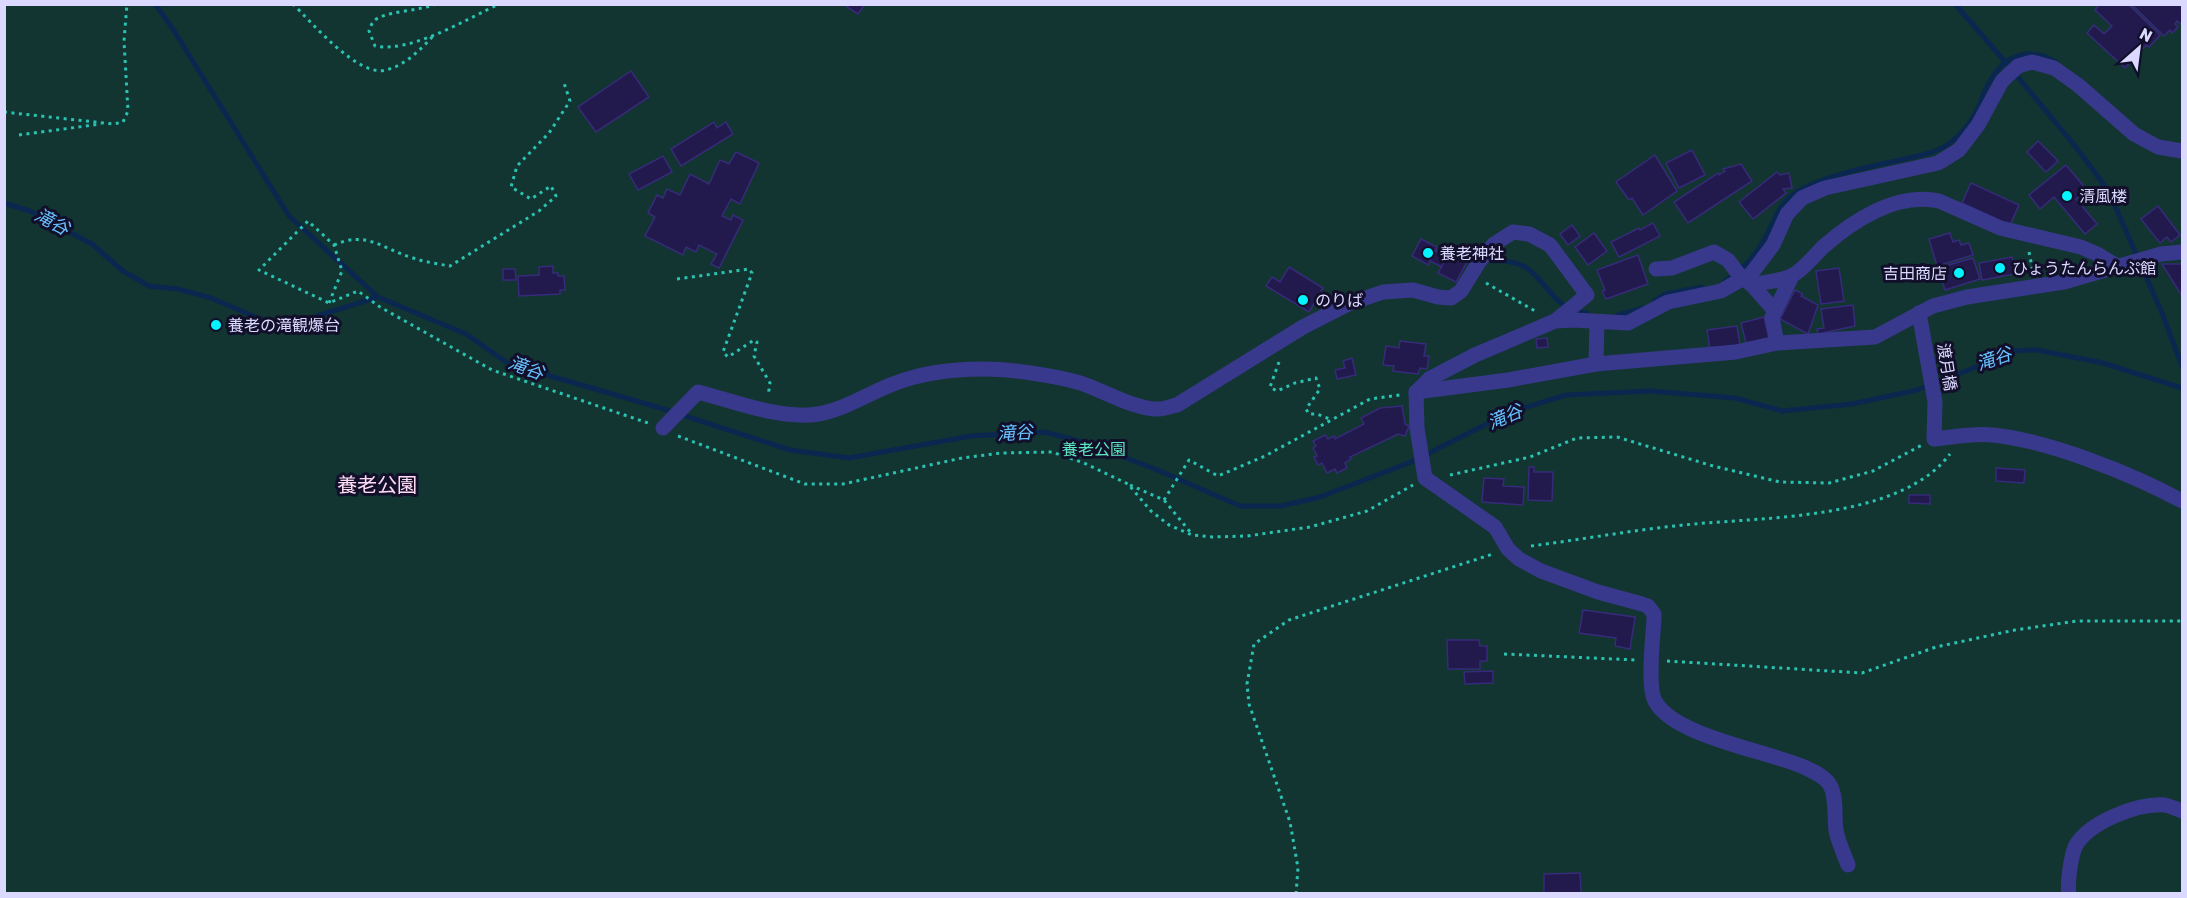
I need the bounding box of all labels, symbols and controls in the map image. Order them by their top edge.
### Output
north arrow [2109,18,2169,78]
text: N [2136,24,2155,46]
place label: 清風楼 [2079,187,2127,206]
marker: 清風楼 [2060,189,2074,203]
water label: 滝谷 [31,204,75,241]
place label: 養老神社 [1440,244,1504,263]
marker: 養老神社 [1421,246,1435,260]
place label: ひょうたんらんぷ館 [2012,259,2156,278]
marker: ひょうたんらんぷ館 [1993,261,2007,275]
place label: 吉田商店 [1883,264,1947,283]
marker: 吉田商店 [1952,266,1966,280]
place label: のりば [1315,291,1363,310]
marker: のりば [1296,293,1310,307]
place label: 養老の滝観爆台 [228,316,340,335]
marker: 養老の滝観爆台 [209,318,223,332]
street label: 渡月橋 [1934,342,1960,392]
water label: 滝谷 [1973,342,2016,375]
water label: 滝谷 [505,352,549,385]
water label: 滝谷 [1484,399,1528,434]
water label: 滝谷 [996,421,1036,445]
park label: 養老公園 [1062,440,1126,459]
district label: 養老公園 [337,473,417,497]

